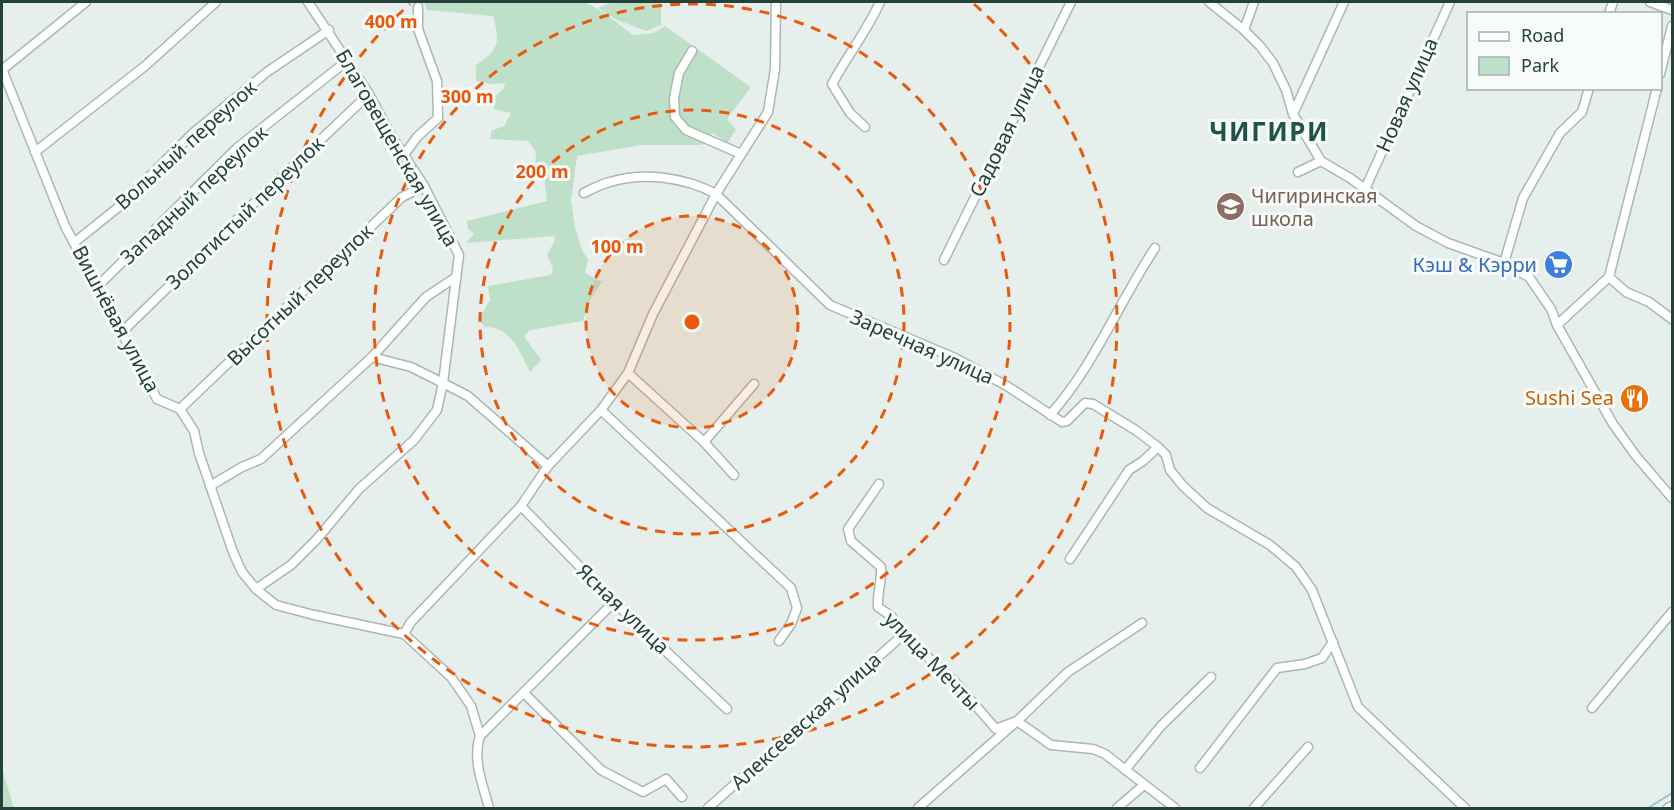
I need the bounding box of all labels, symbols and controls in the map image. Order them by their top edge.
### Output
text: 400 m [364,9,418,33]
legend [1467,12,1662,90]
text: Road [1521,23,1564,47]
street label: Новая улица [1369,33,1444,156]
street label: Благовещенская улица [330,44,465,251]
text: Park [1521,53,1559,77]
street label: Садовая улица [963,60,1050,201]
street label: Вольный переулок [109,74,263,215]
text: 300 m [440,84,494,108]
district label: ЧИГИРИ [1209,113,1329,149]
street label: Западный переулок [114,119,273,270]
street label: Золотистый переулок [160,130,330,295]
text: 200 m [515,159,569,183]
place label: Чигиринская школа [1251,182,1378,232]
school or university icon: Чигиринская школа [1214,191,1246,223]
street label: Высотный переулок [221,218,379,371]
text: 100 m [590,234,644,258]
street label: Вишнёвая улица [66,241,166,397]
supermarket icon: Кэш & Кэрри [1542,249,1574,281]
place label: Кэш & Кэрри [1413,251,1537,278]
street label: Заречная улица [846,303,998,390]
centre of rings [682,312,702,332]
restaurant icon: Sushi Sea [1619,382,1651,414]
place label: Sushi Sea [1525,384,1614,411]
street label: Ясная улица [571,557,676,660]
street label: улица Мечты [878,606,986,716]
street label: Алексеевская улица [725,646,887,795]

